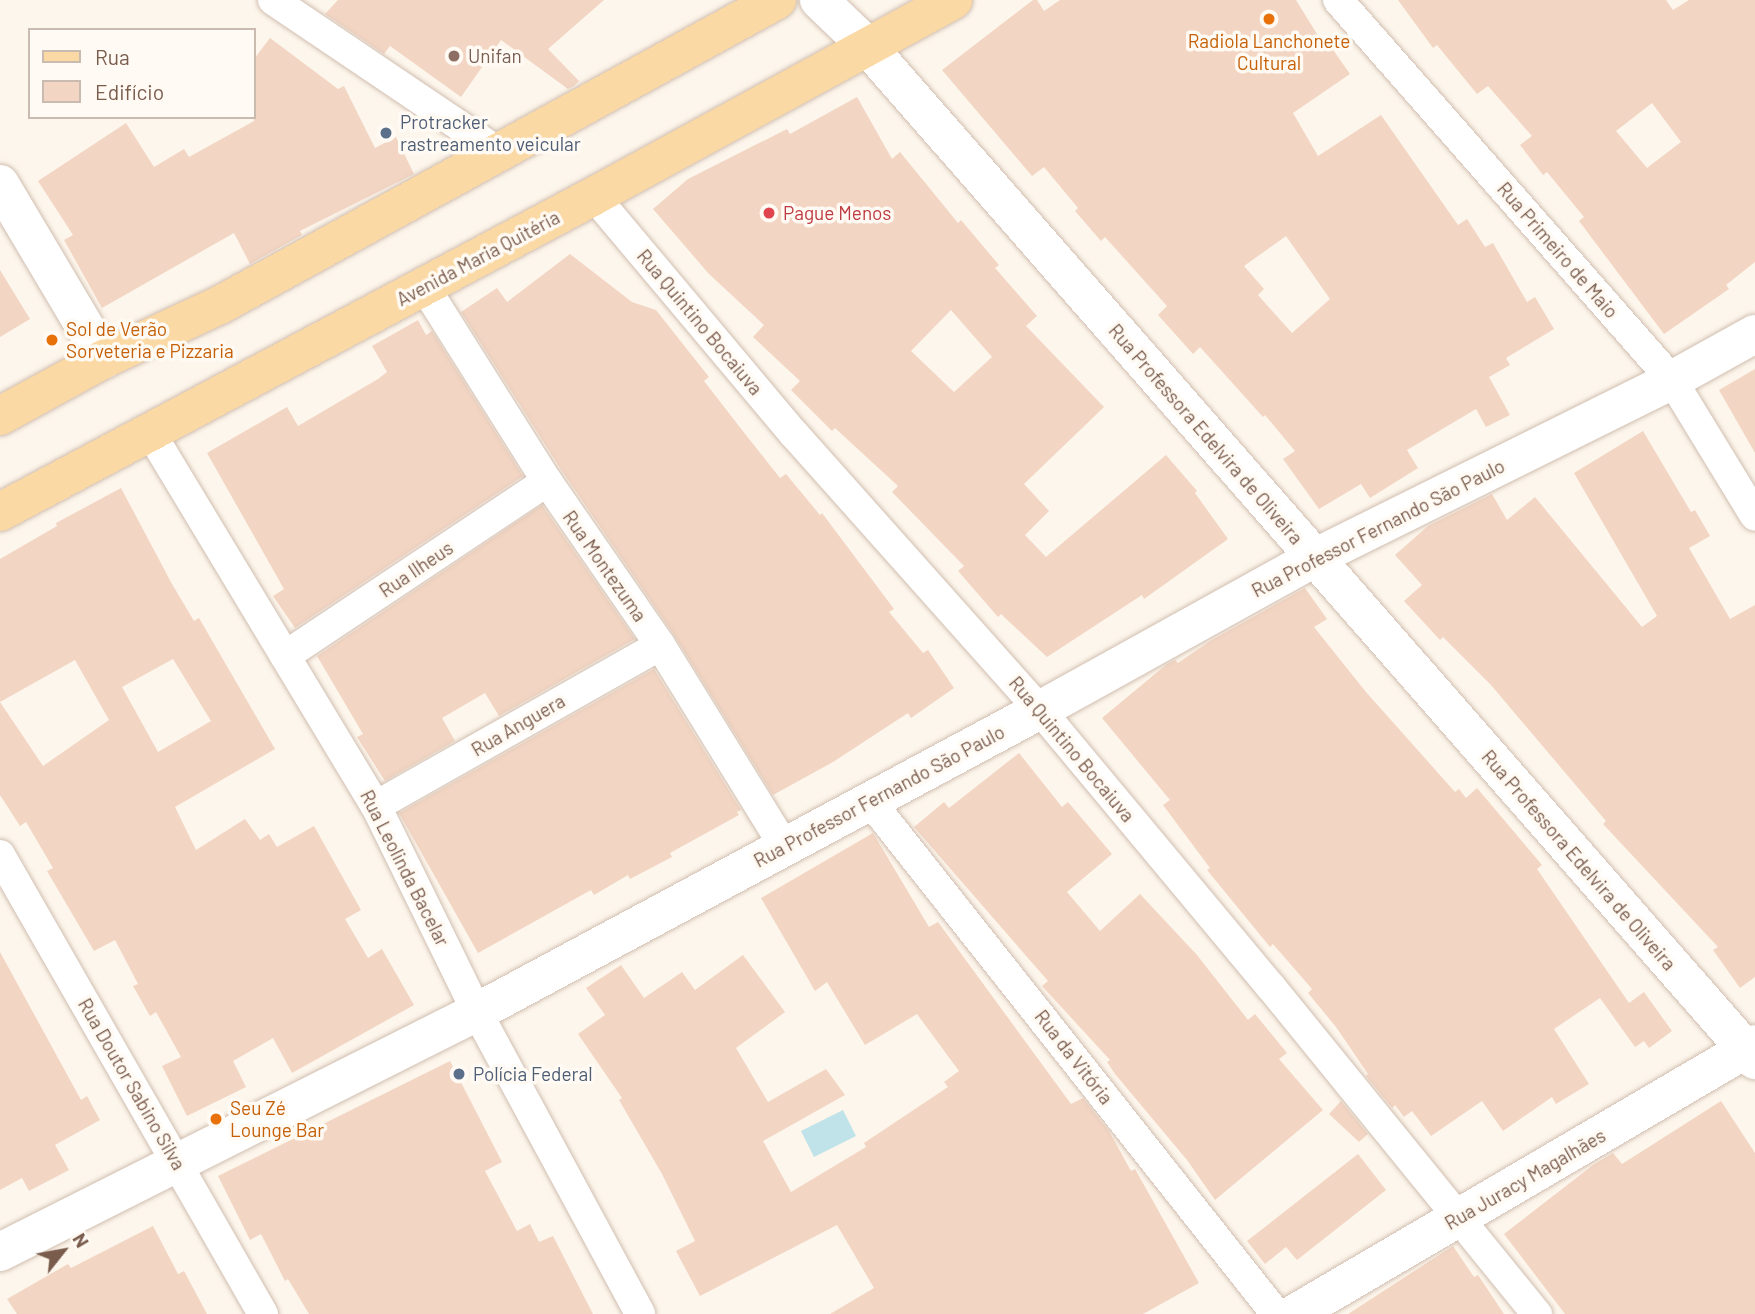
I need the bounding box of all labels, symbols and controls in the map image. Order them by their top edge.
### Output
marker: Radiola Lanchonete Cultural [1261,11,1277,27]
legend [28,28,256,119]
place label: Radiola Lanchonete Cultural [1188,30,1350,74]
text: Rua [95,44,130,69]
place label: Unifan [468,45,522,67]
marker: Unifan [446,48,462,64]
text: Edifício [95,79,164,104]
place label: Protracker rastreamento veicular [400,111,581,155]
marker: Protracker rastreamento veicular [378,125,394,141]
street label: Rua Primeiro de Maio [1493,177,1623,323]
place label: Pague Menos [783,202,891,224]
street label: Avenida Maria Quitéria [392,205,564,311]
marker: Pague Menos [761,205,777,221]
street label: Rua Quintino Bocaiuva [632,245,768,399]
place label: Sol de Verão Sorveteria e Pizzaria [66,318,234,362]
street label: Rua Professora Edelvira de Oliveira [1104,319,1308,549]
marker: Sol de Verão Sorveteria e Pizzaria [44,332,60,348]
street label: Rua Professor Fernando São Paulo [1248,454,1508,602]
street label: Rua Montezuma [558,506,652,626]
street label: Rua Ilheus [375,536,457,602]
street label: Rua Quintino Bocaiuva [1004,672,1140,826]
street label: Rua Anguera [467,689,569,761]
street label: Rua Professor Fernando São Paulo [750,720,1008,872]
street label: Rua Professora Edelvira de Oliveira [1477,745,1681,975]
street label: Rua Leolinda Bacelar [356,786,454,950]
street label: Rua Doutor Sabino Silva [74,994,190,1174]
street label: Rua da Vitória [1030,1005,1118,1109]
place label: Polícia Federal [473,1063,593,1085]
marker: Polícia Federal [451,1066,467,1082]
place label: Seu Zé Lounge Bar [230,1097,324,1141]
marker: Seu Zé Lounge Bar [208,1111,224,1127]
street label: Rua Juracy Magalhães [1441,1124,1609,1234]
north arrow [28,1216,98,1286]
text: N [68,1229,95,1251]

